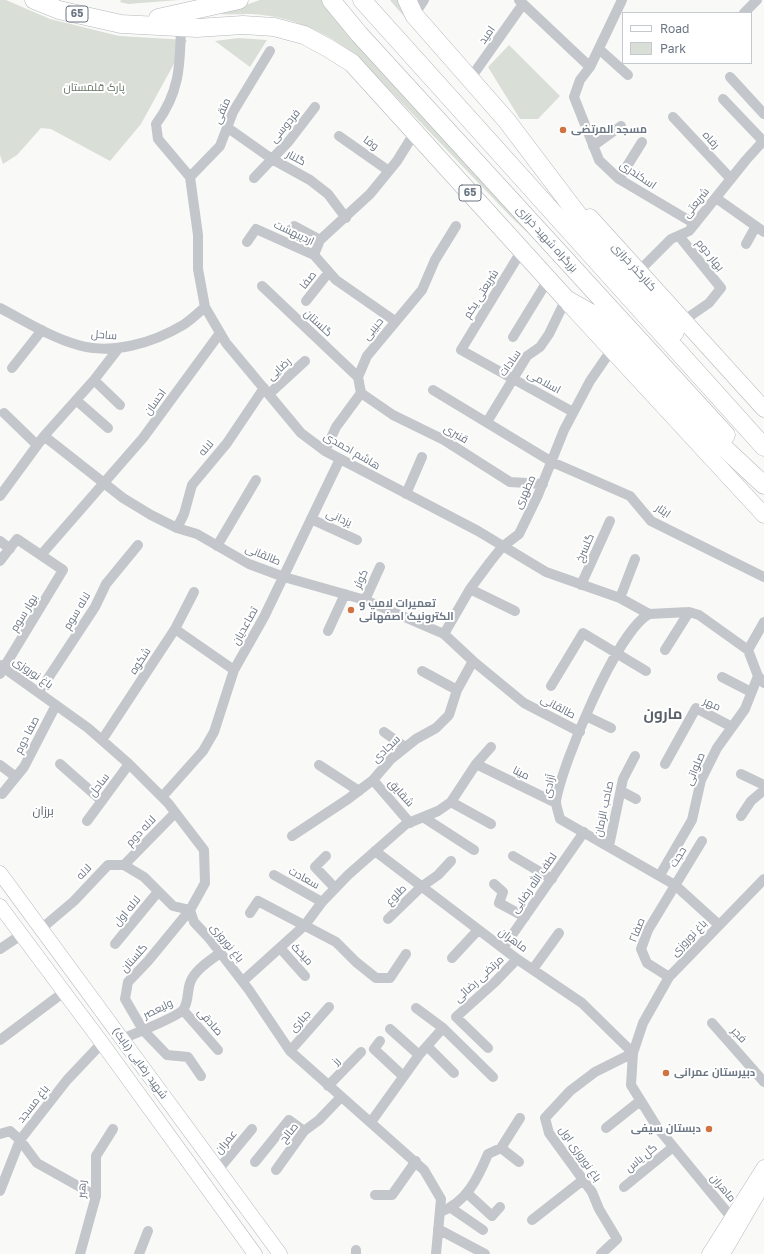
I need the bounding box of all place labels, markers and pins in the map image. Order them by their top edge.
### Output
place label: مسجد المرتضی [571,123,647,137]
marker: مسجد المرتضی [558,125,568,135]
place label: تعمیرات لامپ و الکترونیک اصفهانی [359,597,454,623]
marker: تعمیرات لامپ و الکترونیک اصفهانی [346,605,356,615]
place label: دبیرستان عمرانی [674,1066,755,1080]
marker: دبیرستان عمرانی [661,1068,671,1078]
place label: دبستان سیفی [631,1122,701,1136]
marker: دبستان سیفی [704,1124,714,1134]

